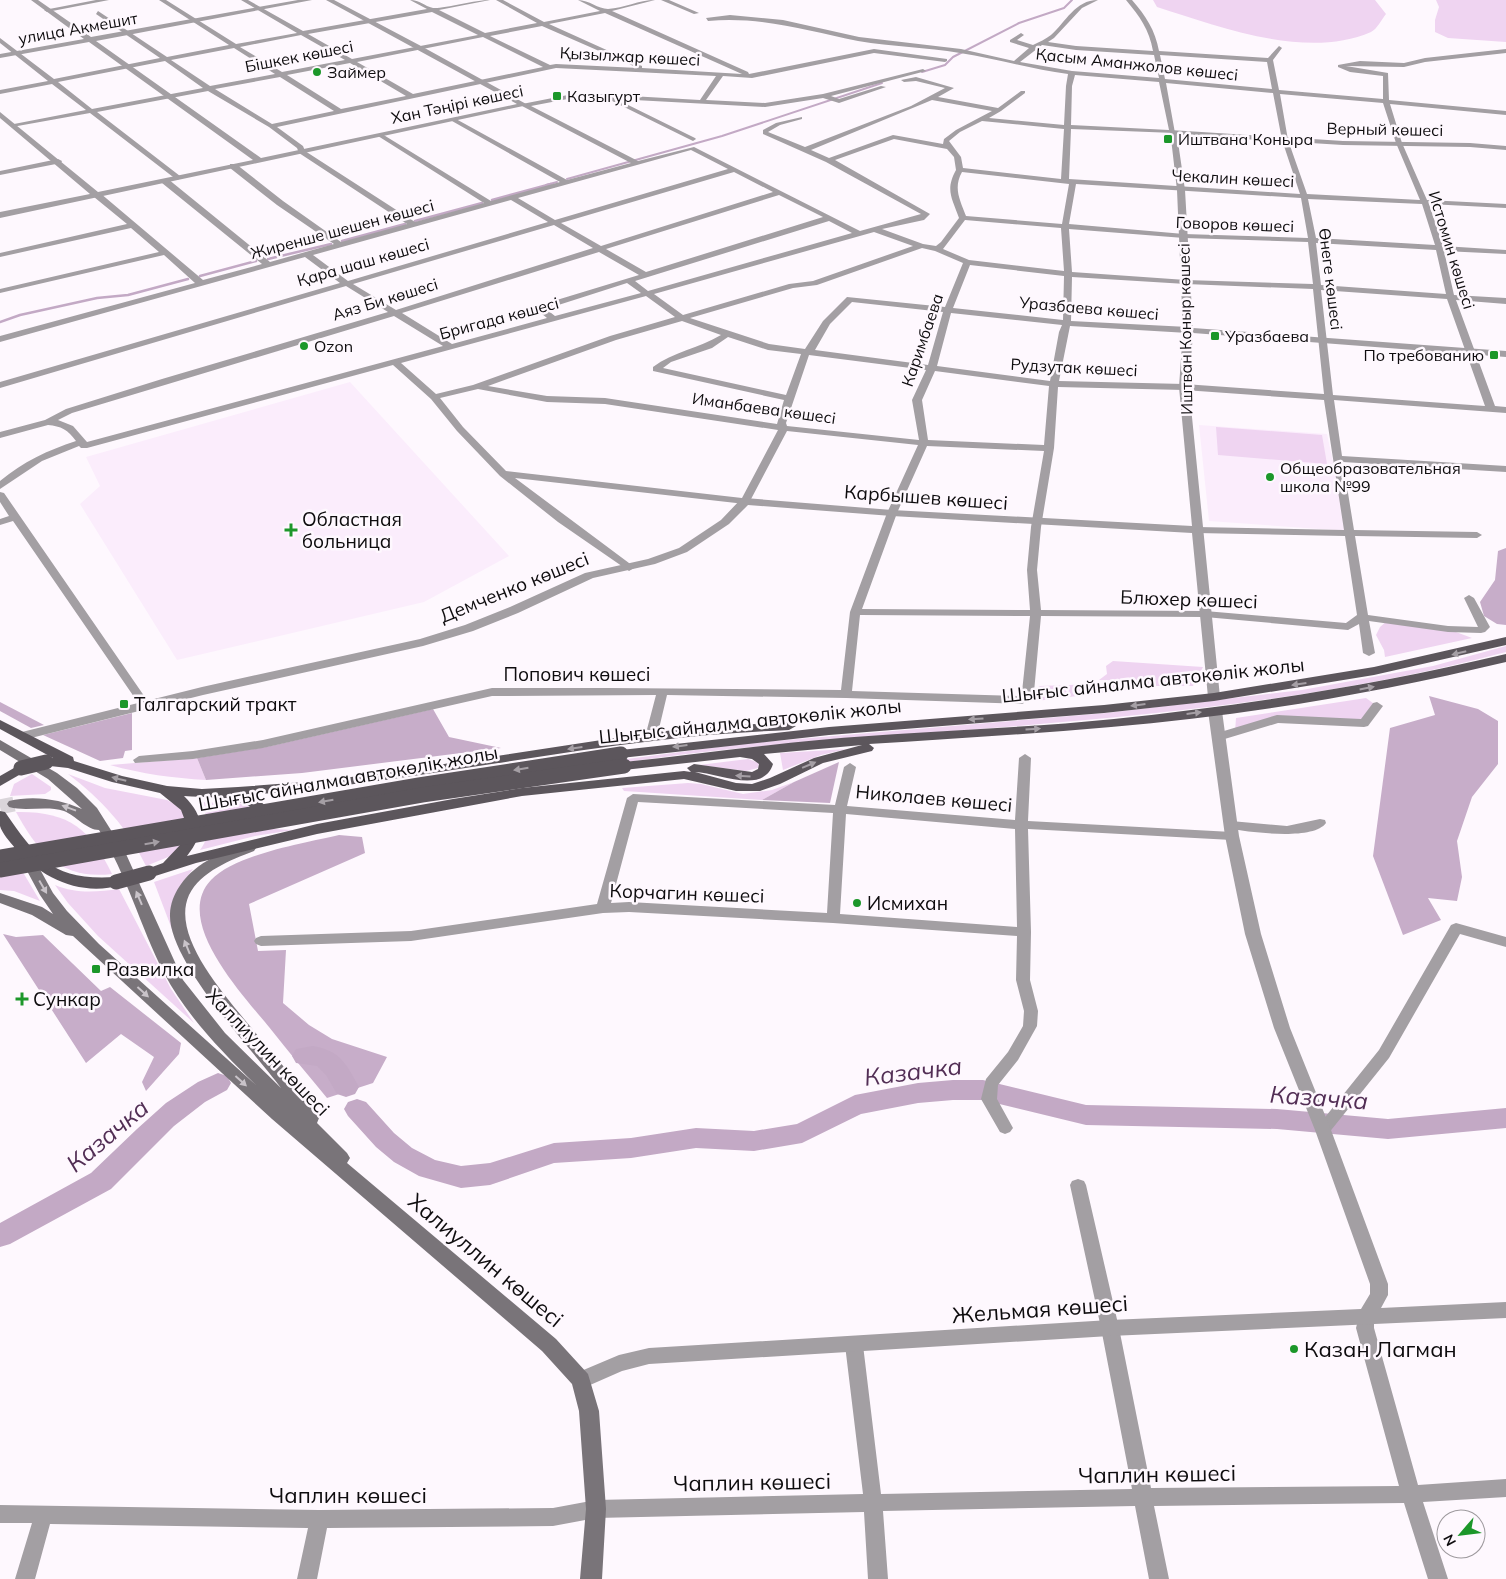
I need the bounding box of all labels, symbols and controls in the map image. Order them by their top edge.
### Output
street label: улица Акмешит [17,8,140,48]
street label: Бішкек көшесі [243,36,355,76]
street label: Қызылжар көшесі [559,42,701,70]
street label: Қасым Аманжолов көшесі [1035,43,1239,85]
place label: Займер [327,62,386,82]
marker: Займер [311,66,323,78]
street label: Хан Тәңірі көшесі [389,80,525,128]
place label: Казыгурт [567,86,641,106]
marker: Казыгурт [551,90,563,102]
street label: Верный көшесі [1327,118,1443,140]
place label: Иштвана Коныра [1178,129,1313,149]
marker: Иштвана Коныра [1162,133,1174,145]
street label: Чекалин көшесі [1171,165,1295,191]
street label: Истомин көшесі [1425,189,1479,311]
street label: Жиренше шешен көшесі [248,195,436,263]
street label: Говоров көшесі [1175,212,1295,236]
street label: Өнеге көшесі [1315,227,1347,331]
street label: Қара шаш көшесі [295,234,431,290]
street label: Иштван Коныр көшесі [1174,243,1196,415]
street label: Аяз Би көшесі [330,273,440,325]
street label: Каримбаева [897,291,947,389]
street label: Бригада көшесі [437,292,561,344]
street label: Уразбаева көшесі [1017,292,1160,324]
place label: Уразбаева [1224,326,1309,346]
marker: Уразбаева [1209,330,1221,342]
place label: Ozon [314,336,353,356]
marker: Ozon [298,340,310,352]
place label: По требованию [1363,345,1484,365]
marker: По требованию [1488,349,1500,361]
street label: Рудзутак көшесі [1010,354,1138,380]
street label: Иманбаева көшесі [691,388,837,428]
place label: Общеобразовательная школа №99 [1280,458,1461,496]
marker: Общеобразовательная школа №99 [1264,471,1276,483]
street label: Карбышев көшесі [843,479,1009,515]
place label: Областная больница [302,507,402,553]
marker: Областная больница [284,523,298,537]
street label: Демченко көшесі [436,546,592,628]
street label: Блюхер көшесі [1120,585,1258,613]
one-way arrow [1451,649,1466,657]
street label: Шығыс айналма автокөлік жолы [1000,652,1306,708]
street label: Попович көшесі [503,662,651,686]
one-way arrow [1291,680,1307,688]
one-way arrow [1359,684,1375,692]
place label: Талгарский тракт [134,692,297,716]
street label: Шығыс айналма автокөлік жолы [597,693,903,749]
marker: Талгарский тракт [118,698,130,710]
one-way arrow [1130,701,1146,709]
one-way arrow [1187,709,1203,717]
one-way arrow [968,716,984,724]
one-way arrow [1025,725,1041,733]
street label: Шығыс айналма автокөлік жолы [196,740,500,816]
one-way arrow [671,742,687,750]
one-way arrow [567,744,583,752]
one-way arrow [802,760,816,768]
one-way arrow [513,765,529,773]
one-way arrow [735,771,751,779]
one-way arrow [112,775,127,783]
street label: Николаев көшесі [855,779,1013,817]
one-way arrow [318,798,334,806]
one-way arrow [61,804,76,812]
one-way arrow [144,839,160,847]
street label: Корчагин көшесі [609,878,765,908]
one-way arrow [39,880,47,895]
one-way arrow [135,891,143,905]
place label: Исмихан [867,891,948,915]
marker: Исмихан [851,897,863,909]
one-way arrow [183,939,191,954]
place label: Развилка [106,957,194,981]
marker: Развилка [90,963,102,975]
street label: Халлиулин көшесі [201,983,335,1121]
place label: Сункар [33,987,101,1011]
one-way arrow [136,987,149,998]
marker: Сункар [15,992,29,1006]
water label: Казачка [862,1050,964,1092]
one-way arrow [235,1075,247,1087]
water label: Казачка [1269,1079,1369,1115]
water label: Казачка [60,1092,154,1178]
street label: Халиуллин көшесі [403,1187,569,1333]
street label: Жельмая көшесі [951,1289,1129,1329]
place label: Казан Лагман [1304,1335,1457,1363]
marker: Казан Лагман [1288,1343,1300,1355]
street label: Чаплин көшесі [1078,1459,1236,1489]
street label: Чаплин көшесі [673,1467,831,1497]
street label: Чаплин көшесі [269,1481,427,1509]
north arrow [1436,1509,1486,1559]
text: N [1439,1531,1460,1549]

